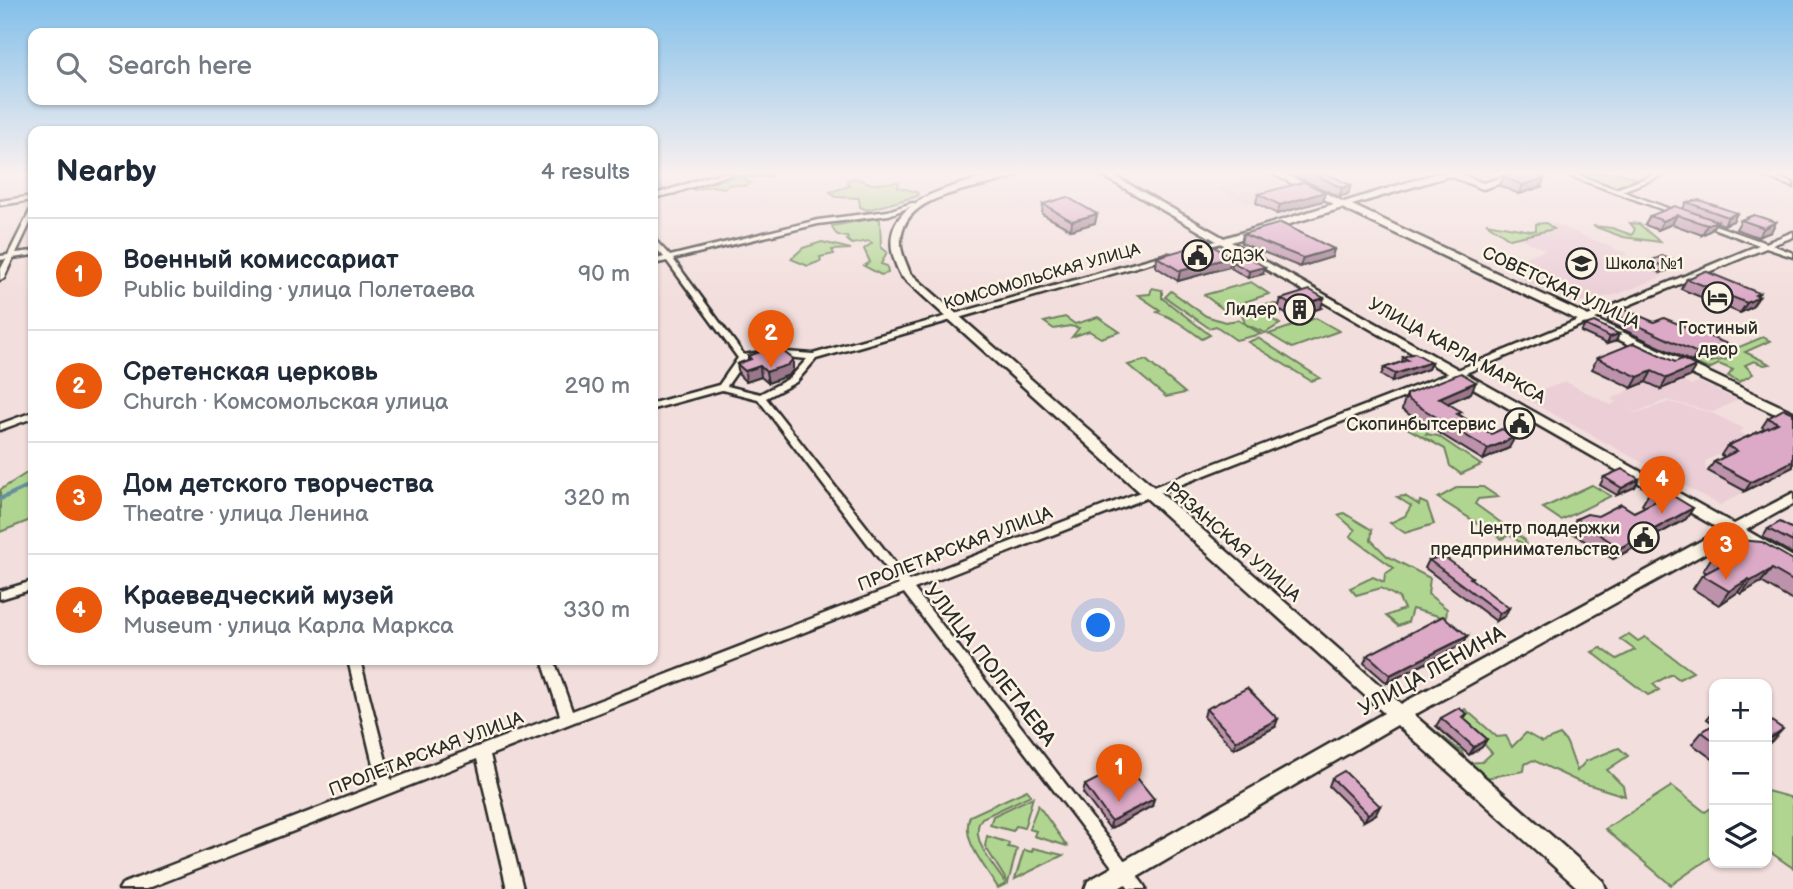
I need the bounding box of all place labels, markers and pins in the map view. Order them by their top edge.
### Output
public building icon: СДЭК [1181,239,1215,273]
place label: СДЭК [1221,247,1265,266]
school or university icon: Школа №1 [1565,247,1599,281]
place label: Школа №1 [1605,255,1683,274]
hotel icon: Гостиный двор [1701,280,1735,314]
building icon: Лидер [1283,292,1317,326]
place label: Лидер [1223,299,1277,320]
pin: 2 [748,310,794,368]
place label: Гостиный двор [1678,318,1758,360]
public building icon: Скопинбытсервис [1502,407,1536,441]
place label: Скопинбытсервис [1346,414,1496,435]
pin: 4 [1639,456,1685,514]
place label: Центр поддержки предпринимательства [1430,518,1620,560]
public building icon: Центр поддержки предпринимательства [1626,521,1660,555]
pin: 3 [1703,522,1749,580]
pin: 1 [1096,744,1142,802]

